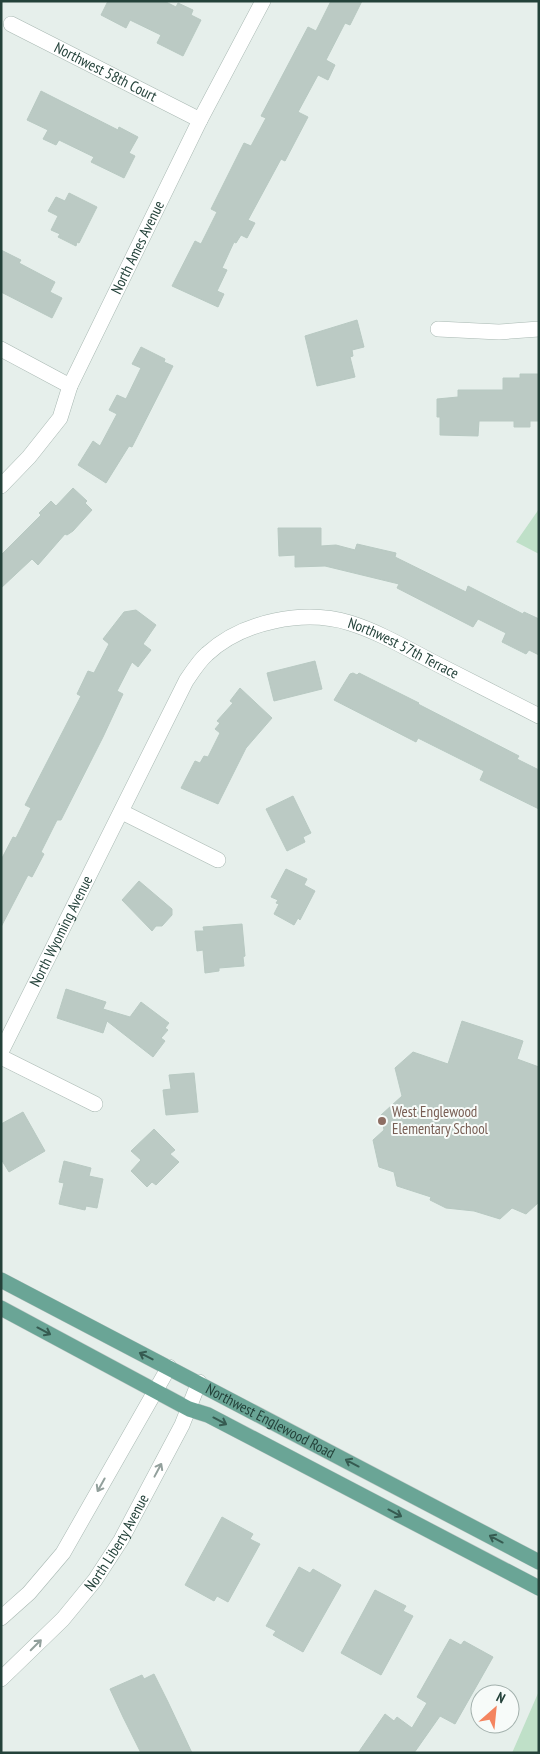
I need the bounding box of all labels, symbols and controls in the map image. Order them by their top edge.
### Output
street label: Northwest 58th Court [51,38,160,106]
street label: North Ames Avenue [107,197,168,297]
street label: Northwest 57th Terrace [346,613,462,683]
street label: North Wyoming Avenue [25,872,96,990]
place label: West Englewood Elementary School [392,1102,489,1138]
marker: West Englewood Elementary School [376,1115,388,1127]
one-way arrow [37,1326,52,1336]
one-way arrow [138,1351,153,1361]
street label: Northwest Englewood Road [203,1379,338,1462]
one-way arrow [212,1416,227,1426]
one-way arrow [345,1458,360,1467]
one-way arrow [154,1463,163,1478]
one-way arrow [96,1478,106,1493]
street label: North Liberty Avenue [80,1491,153,1595]
one-way arrow [387,1508,402,1518]
one-way arrow [488,1534,503,1544]
one-way arrow [30,1639,42,1651]
north arrow [470,1684,520,1734]
text: N [493,1688,508,1707]

